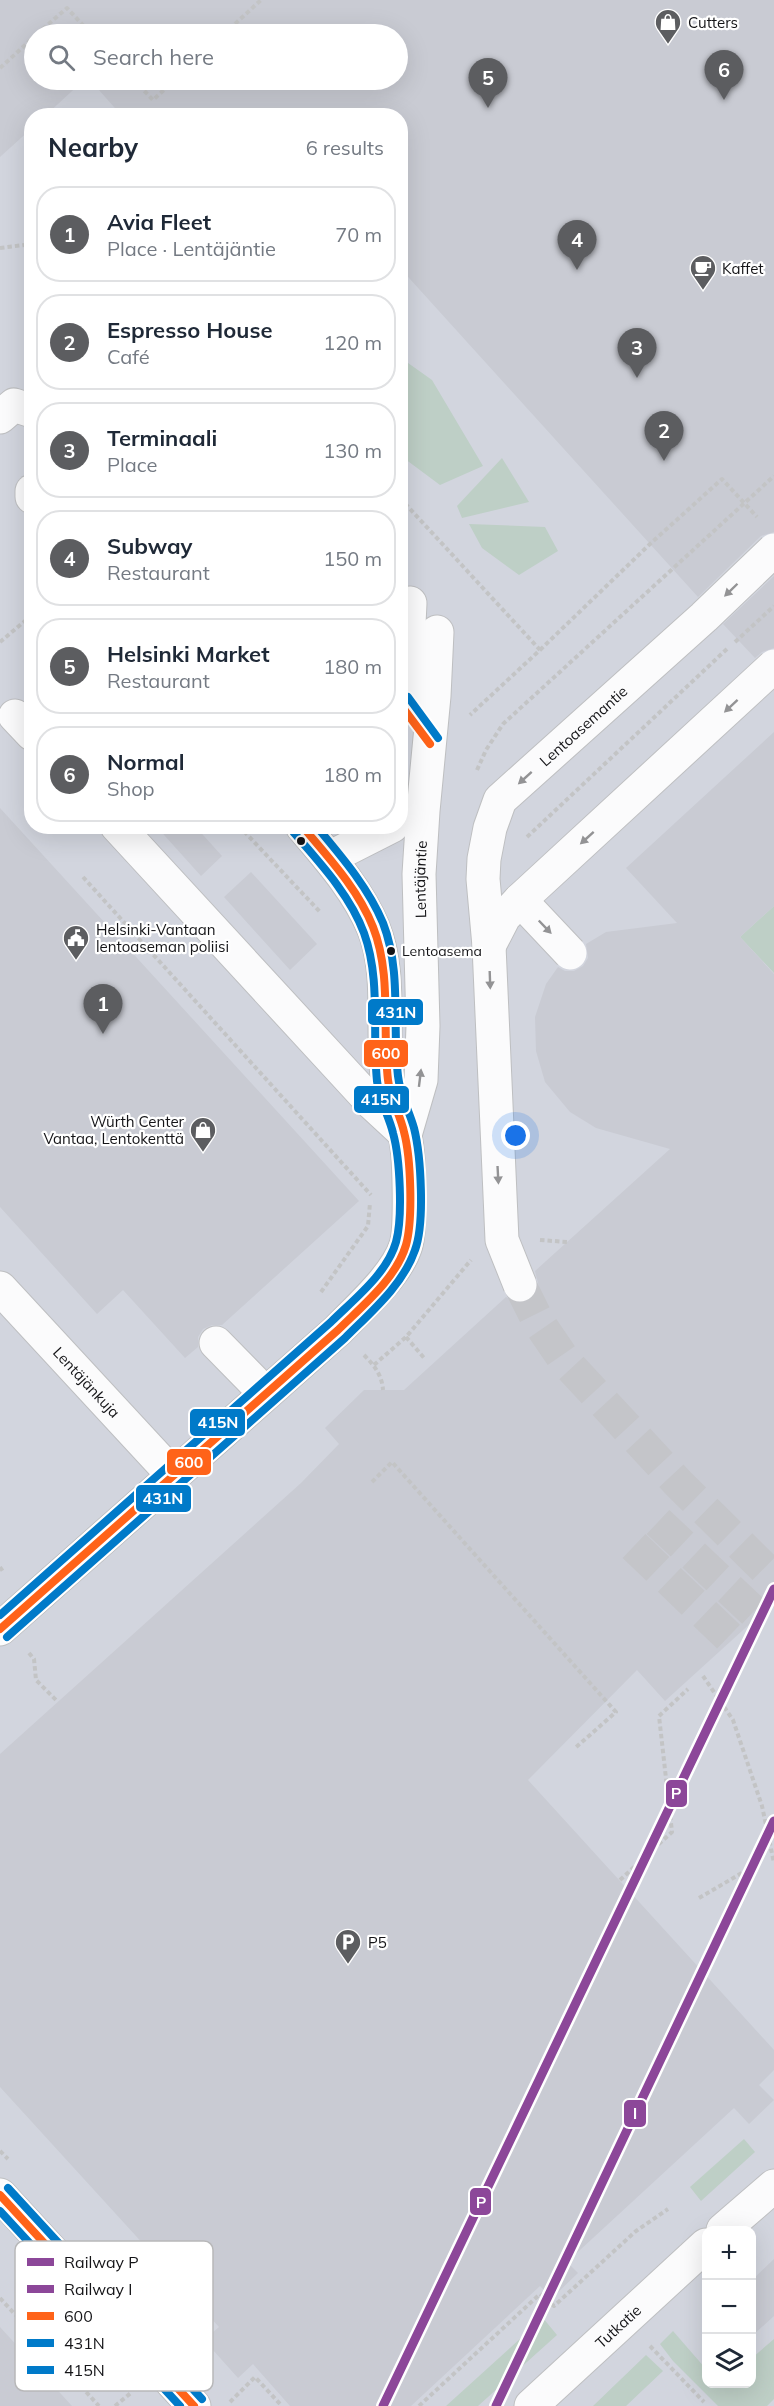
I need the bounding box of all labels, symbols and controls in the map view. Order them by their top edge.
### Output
shop icon: Cutters [653,7,683,45]
place label: Cutters [688,13,738,32]
search box [24,24,408,90]
icon: search [45,41,78,74]
text: Search here [93,43,214,71]
pin: 6 [704,51,744,100]
pin: 5 [468,58,508,108]
text: Nearby [48,131,138,164]
text: 6 results [306,135,384,160]
text: Avia Fleet [107,208,211,236]
pin: 4 [558,220,596,270]
text: 1 [64,222,76,247]
text: 70 m [335,222,382,247]
text: Place · Lentäjäntie [107,236,276,261]
cafe icon: Kaffet [688,253,718,291]
place label: Kaffet [722,259,764,278]
text: Espresso House [107,316,273,344]
pin: 3 [618,328,656,378]
text: 2 [64,330,76,355]
text: 120 m [323,330,382,355]
text: Café [107,344,150,369]
pin: 2 [644,412,684,461]
text: Terminaali [107,424,217,452]
text: 3 [64,438,76,463]
text: 130 m [323,438,382,463]
text: Place [107,452,157,477]
text: Subway [107,532,192,560]
text: 4 [64,546,76,571]
text: 150 m [323,546,382,571]
text: Restaurant [107,560,210,585]
one-way arrow [724,583,739,596]
text: Helsinki Market [107,640,269,668]
text: 5 [64,654,76,679]
text: 180 m [323,654,382,679]
text: Restaurant [107,668,210,693]
street label: Lentoasemantie [535,681,631,770]
one-way arrow [724,699,739,712]
text: Normal [107,748,184,776]
text: 6 [64,762,76,787]
text: 180 m [323,762,382,787]
one-way arrow [518,771,533,784]
text: Shop [107,776,155,801]
one-way arrow [580,831,595,845]
unlabelled marker [295,835,307,847]
street label: Lentäjäntie [409,840,431,918]
one-way arrow [537,919,551,933]
place label: Helsinki-Vantaan lentoaseman poliisi [96,920,229,956]
public building icon: Helsinki-Vantaan lentoaseman poliisi [61,923,91,961]
place label: Lentoasema [402,942,482,960]
marker: Lentoasema [385,945,397,957]
one-way arrow [486,970,495,989]
pin: 1 [84,984,122,1034]
line badge: 431N [367,998,424,1026]
text: 431N [376,1002,416,1022]
line badge: 600 [363,1039,409,1068]
text: 600 [372,1043,400,1063]
one-way arrow [416,1068,425,1087]
line badge: 415N [353,1085,410,1114]
text: 415N [361,1089,401,1109]
place label: Würth Center Vantaa, Lentokenttä [43,1112,185,1148]
shop icon: Würth Center Vantaa, Lentokenttä [188,1115,218,1153]
your location [501,1121,530,1150]
one-way arrow [494,1165,503,1184]
street label: Lentäjänkuja [49,1343,124,1421]
line badge: 415N [189,1408,246,1437]
text: 415N [198,1412,238,1432]
line badge: 600 [166,1448,212,1476]
text: 600 [175,1452,203,1472]
line badge: 431N [135,1484,192,1513]
text: 431N [143,1488,183,1508]
line badge: P [665,1779,688,1808]
text: P [671,1783,682,1803]
parking icon: P5 [333,1927,363,1965]
place label: P5 [368,1933,387,1952]
line badge: I [623,2099,647,2128]
text: I [633,2103,637,2123]
line badge: P [469,2187,492,2216]
text: P [476,2192,487,2212]
map controls [702,2226,756,2388]
button: + [702,2226,756,2280]
legend [15,2241,213,2391]
text: Railway P [64,2252,139,2272]
text: Railway I [64,2279,132,2299]
button: − [702,2280,756,2334]
street label: Tutkatie [591,2300,645,2352]
text: 600 [64,2306,93,2326]
text: 431N [64,2333,105,2353]
button: layers [702,2334,756,2388]
text: 415N [64,2360,105,2380]

